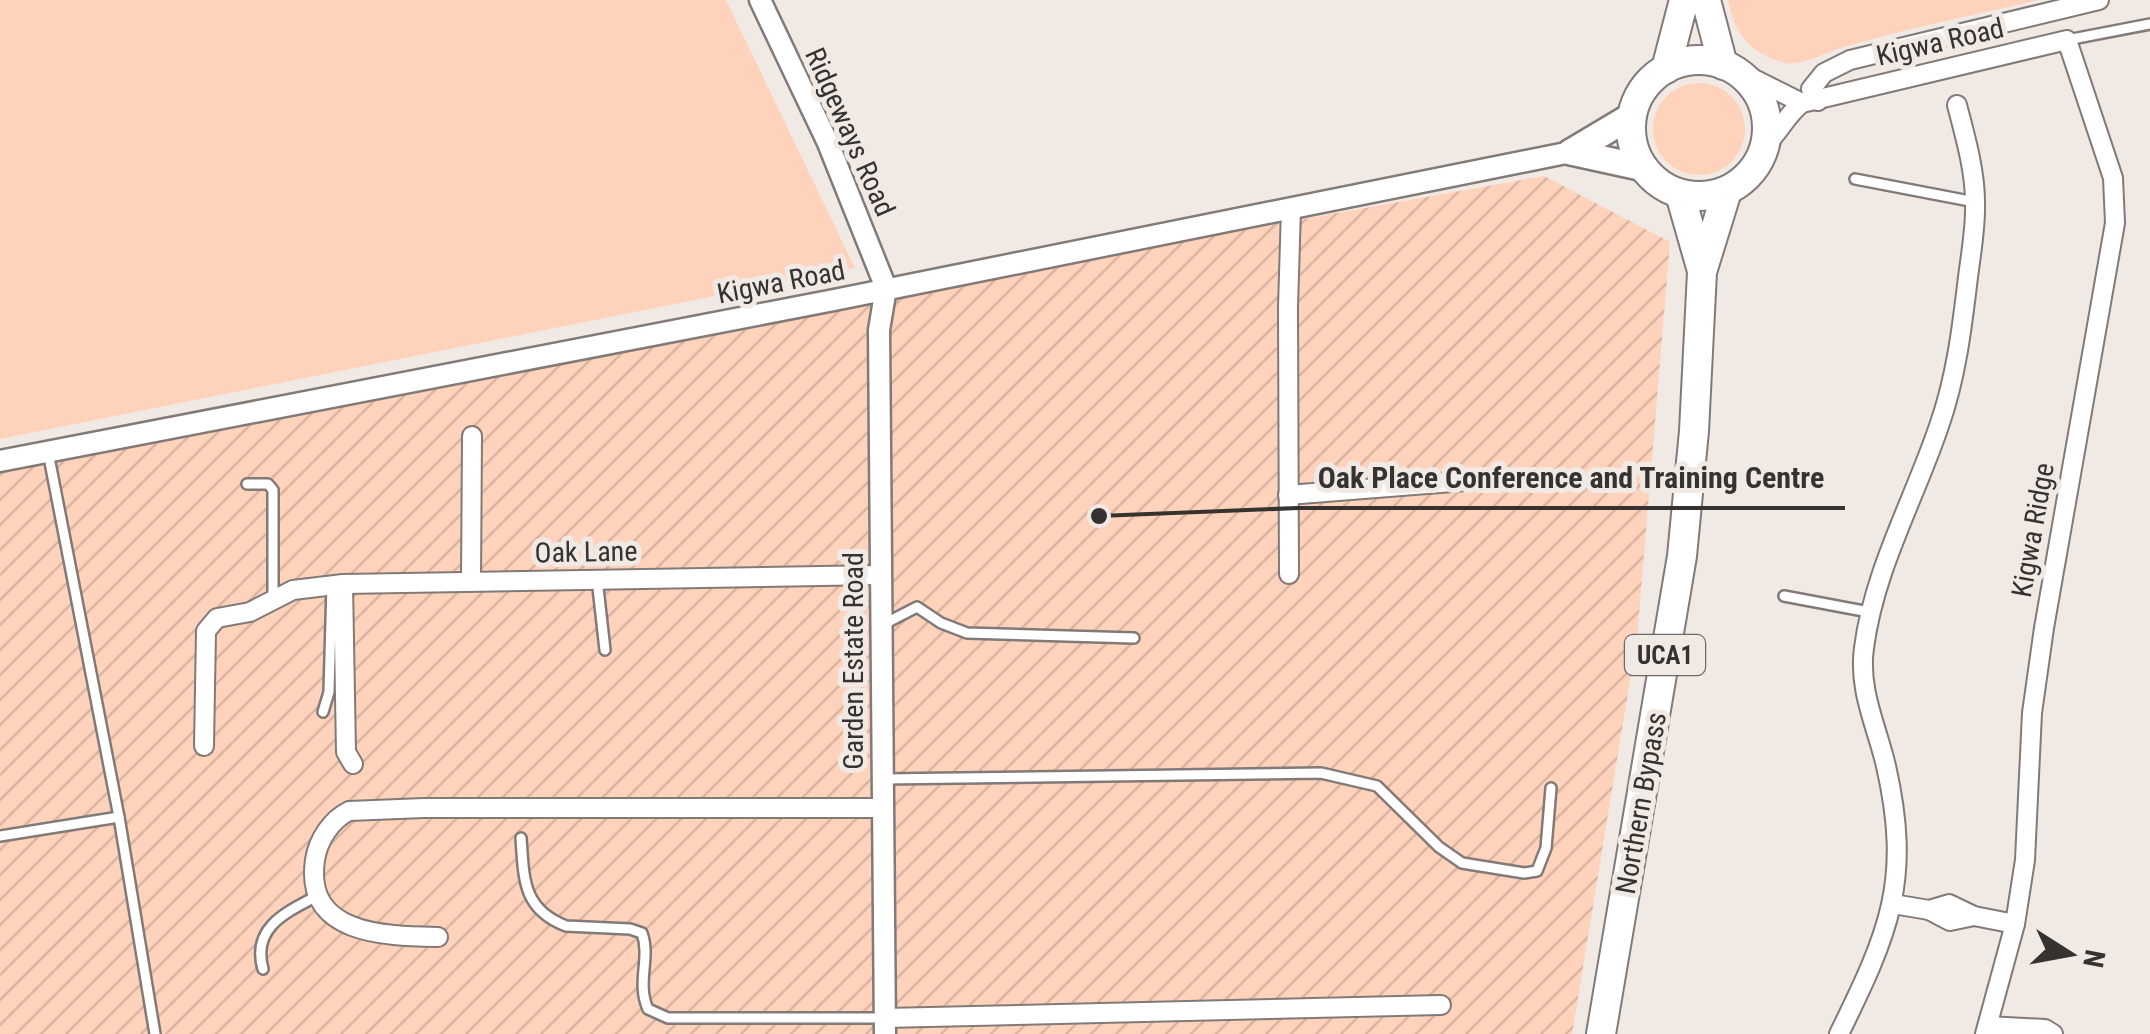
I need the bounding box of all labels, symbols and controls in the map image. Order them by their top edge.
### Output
street label: Kigwa Road [1873,11,2007,73]
street label: Ridgeways Road [798,43,902,221]
street label: Kigwa Road [714,253,848,311]
callout: Oak Place Conference and Training Centre [1298,448,1845,508]
text: Oak Place Conference and Training Centre [1318,460,1824,495]
street label: Kigwa Ridge [2005,460,2061,600]
street label: Oak Lane [534,535,638,569]
street label: Garden Estate Road [837,552,870,770]
road number: UCA1 [1625,635,1705,675]
street label: Northern Bypass [1609,710,1673,896]
north arrow [2020,904,2120,1004]
text: N [2076,947,2112,970]

